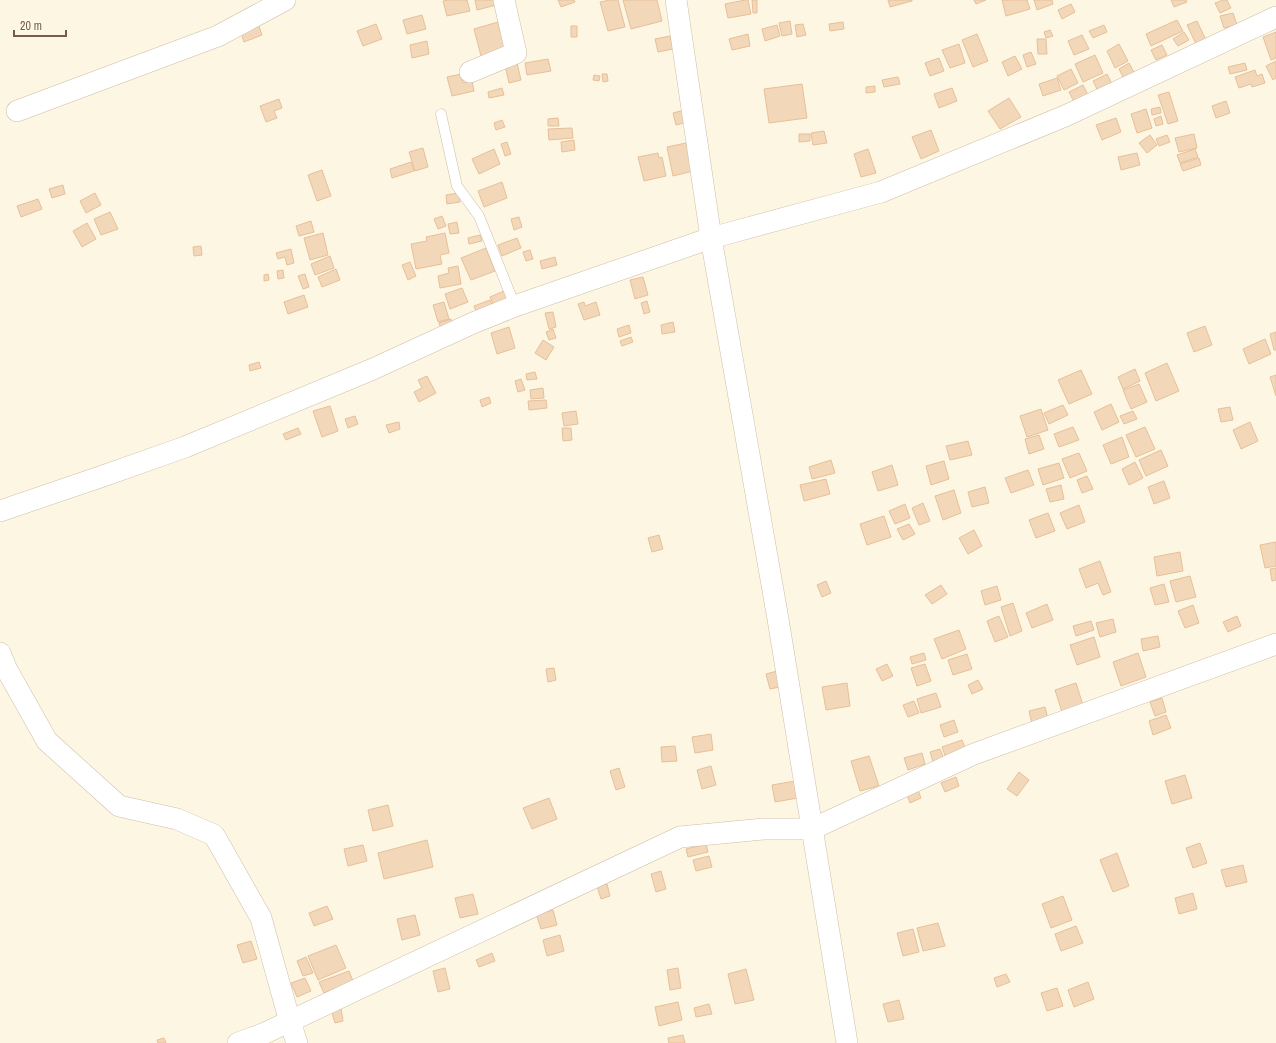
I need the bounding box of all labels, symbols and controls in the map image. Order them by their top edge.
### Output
scale bar [14,12,66,38]
text: 20 m [20,18,42,34]

